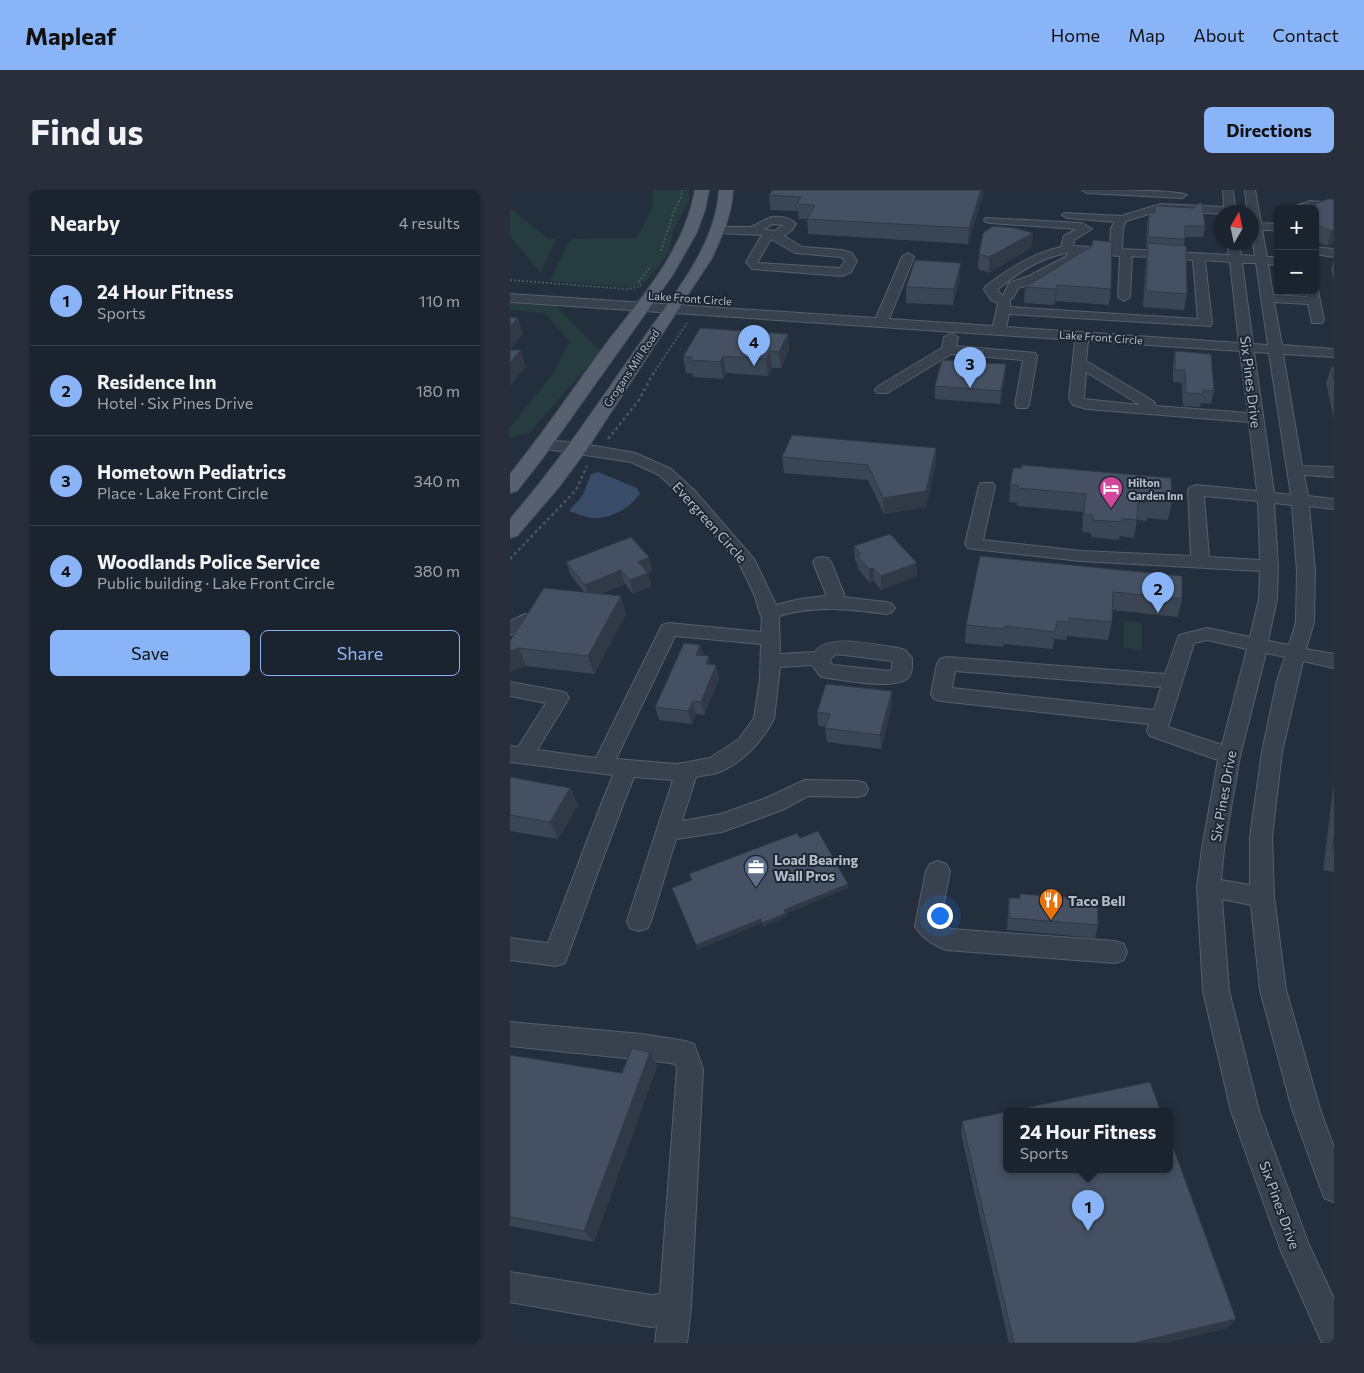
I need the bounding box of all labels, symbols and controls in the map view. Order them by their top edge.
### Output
text: Mapleaf [25,21,116,50]
text: Home [1051,24,1100,46]
text: Map [1128,24,1165,46]
text: About [1193,24,1245,46]
text: Contact [1273,24,1339,46]
button: Directions [1204,107,1334,153]
text: Find us [30,109,144,152]
north arrow [1214,205,1259,250]
map controls [1274,205,1319,295]
button: + [1274,205,1319,250]
text: Nearby [50,210,120,235]
text: 4 results [399,213,460,232]
button: − [1274,250,1319,295]
text: 24 Hour Fitness [97,280,234,303]
street label: Lake Front Circle [648,289,733,307]
text: 1 [62,291,70,310]
text: 110 m [419,291,460,310]
text: Sports [97,303,146,322]
pin: 4 [738,325,770,366]
street label: Grogans Mill Road [600,327,662,409]
street label: Lake Front Circle [1059,328,1144,346]
street label: Six Pines Drive [1237,335,1265,429]
pin: 3 [954,347,986,388]
text: Residence Inn [97,370,217,393]
text: 2 [61,381,71,400]
text: 180 m [416,381,460,400]
text: Hotel · Six Pines Drive [97,393,253,412]
text: Hometown Pediatrics [97,460,286,483]
text: 3 [61,471,71,490]
text: 340 m [414,471,460,490]
hotel icon: Hilton Garden Inn [1098,475,1124,509]
place label: Hilton Garden Inn [1128,476,1183,502]
street label: Evergreen Circle [669,478,751,566]
text: Place · Lake Front Circle [97,483,268,502]
text: Woodlands Police Service [97,550,320,573]
text: 4 [61,561,71,580]
text: 380 m [414,561,460,580]
pin: 2 [1142,572,1174,613]
text: Public building · Lake Front Circle [97,573,335,592]
button: Save [50,630,250,676]
button: Share [260,630,460,676]
street label: Six Pines Drive [1207,749,1239,843]
place label: Load Bearing Wall Pros [774,851,859,884]
office icon: Load Bearing Wall Pros [743,854,769,888]
restaurant icon: Taco Bell [1038,887,1064,921]
place label: Taco Bell [1068,892,1126,909]
your location [927,903,953,929]
popup [1003,1108,1173,1173]
text: 24 Hour Fitness [1020,1120,1156,1143]
text: Sports [1020,1143,1068,1162]
street label: Six Pines Drive [1256,1159,1304,1251]
pin: 1 [1072,1190,1104,1231]

